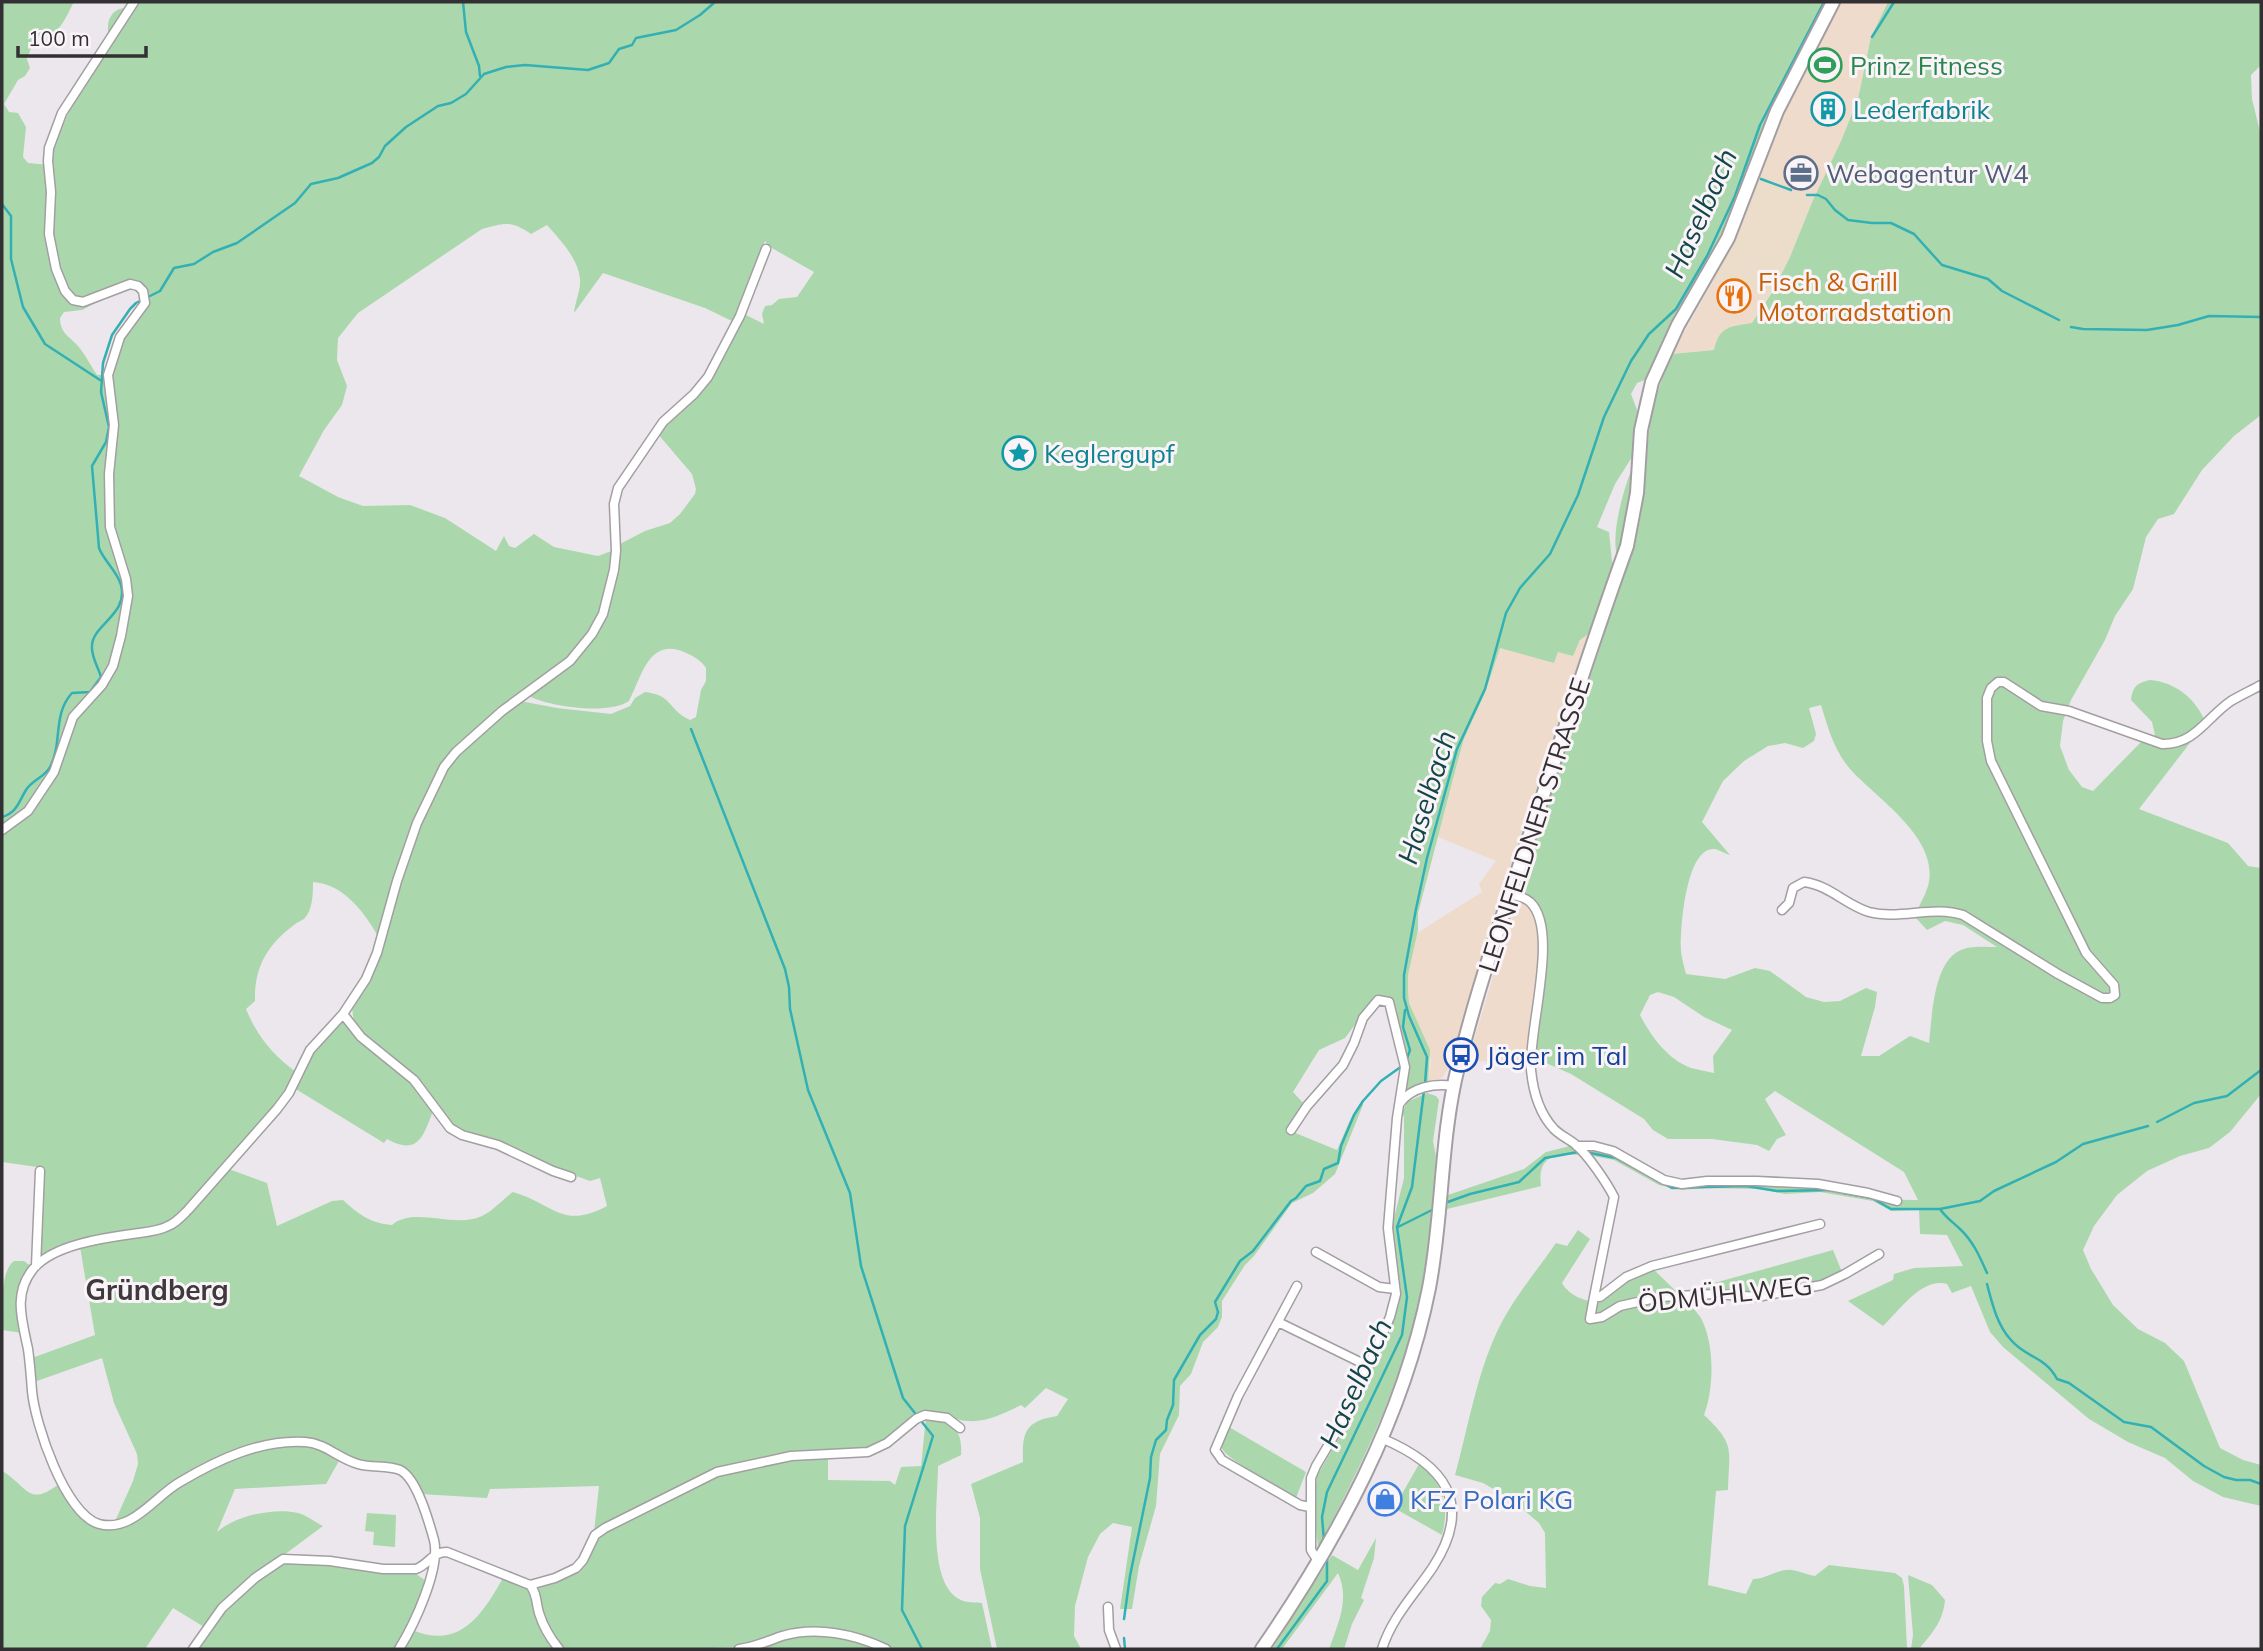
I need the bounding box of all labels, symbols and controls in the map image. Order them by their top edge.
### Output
scale bar [18,14,145,58]
text: 100 m [28,25,90,51]
sports icon: Prinz Fitness [1806,46,1844,84]
place label: Prinz Fitness [1850,49,2003,82]
building icon: Lederfabrik [1809,90,1847,128]
place label: Lederfabrik [1853,93,1991,126]
water label: Haselbach [1656,143,1744,283]
office icon: Webagentur W4 [1782,154,1820,192]
place label: Webagentur W4 [1826,157,2029,190]
place label: Fisch & Grill Motorradstation [1758,265,1952,328]
restaurant icon: Fisch & Grill Motorradstation [1715,277,1753,315]
place icon: Keglergupf [1000,434,1038,472]
place label: Keglergupf [1044,437,1176,470]
street label: LEONFELDNER STRASSE [1471,674,1597,976]
water label: Haselbach [1389,726,1463,868]
bus stop icon: Jäger im Tal [1442,1036,1480,1074]
place label: Jäger im Tal [1486,1039,1628,1072]
street label: ÖDMÜHLWEG [1636,1268,1814,1320]
district label: Gründberg [85,1272,229,1307]
water label: Haselbach [1311,1313,1399,1453]
shop icon: KFZ Polari KG [1366,1480,1404,1518]
place label: KFZ Polari KG [1410,1483,1573,1516]

